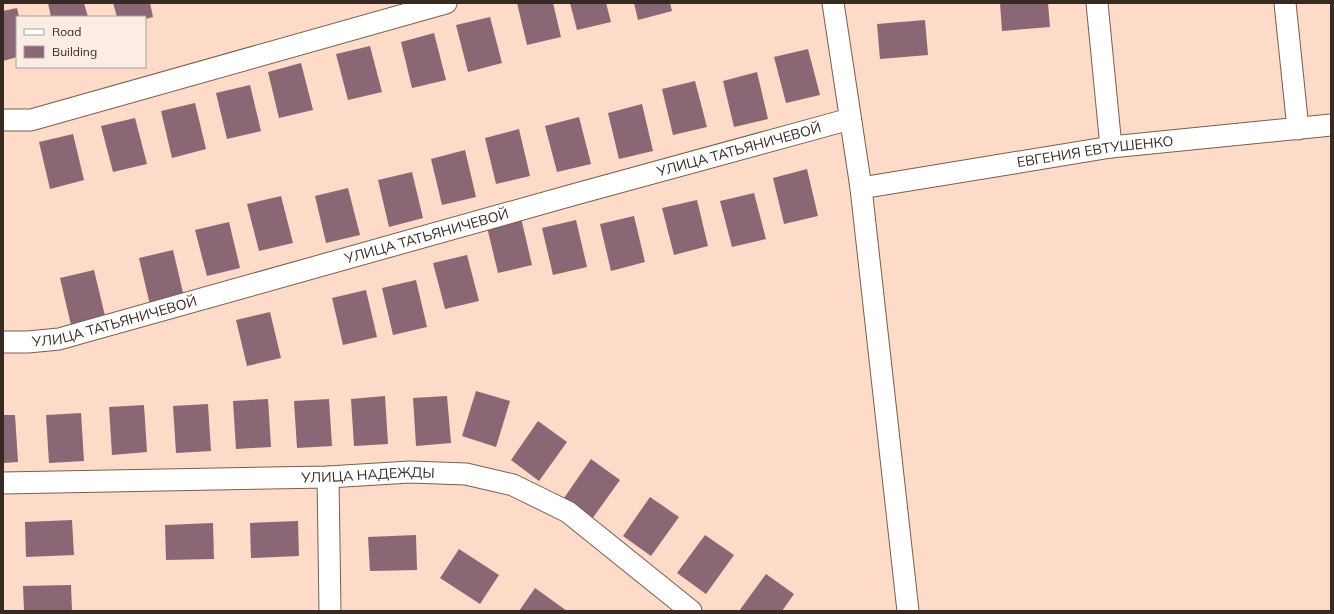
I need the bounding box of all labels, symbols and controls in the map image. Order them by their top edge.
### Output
legend [16,16,146,68]
text: Road [52,24,81,39]
text: Building [52,44,97,59]
street label: УЛИЦА ТАТЬЯНИЧЕВОЙ [654,118,823,181]
street label: ЕВГЕНИЯ ЕВТУШЕНКО [1016,132,1174,171]
street label: УЛИЦА ТАТЬЯНИЧЕВОЙ [342,204,511,268]
street label: УЛИЦА ТАТЬЯНИЧЕВОЙ [30,292,199,351]
street label: УЛИЦА НАДЕЖДЫ [300,463,435,487]

